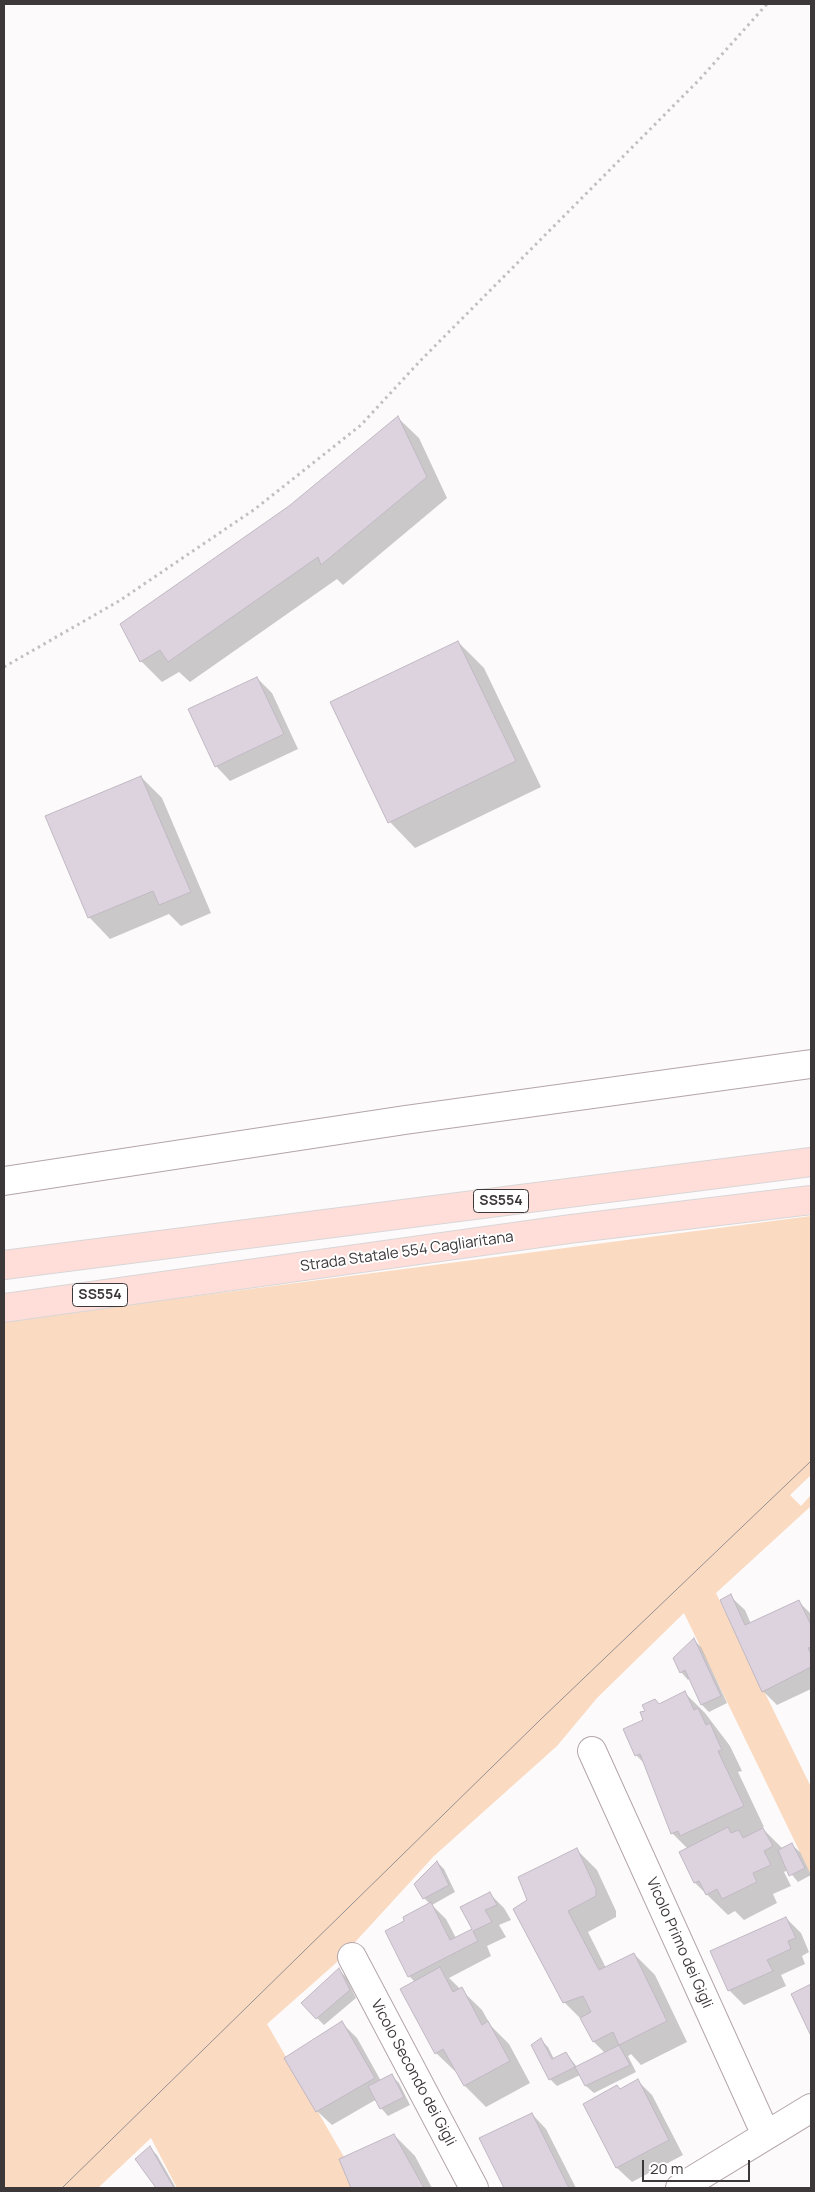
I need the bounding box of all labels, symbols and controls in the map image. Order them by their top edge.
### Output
road number: SS554 [474,1190,528,1212]
street label: Strada Statale 554 Cagliaritana [299,1228,515,1276]
road number: SS554 [72,1284,128,1306]
street label: Vicolo Primo dei Gigli [642,1875,716,2011]
street label: Vicolo Secondo dei Gigli [367,1997,459,2149]
scale bar [645,2150,752,2182]
text: 20 m [650,2158,683,2179]

